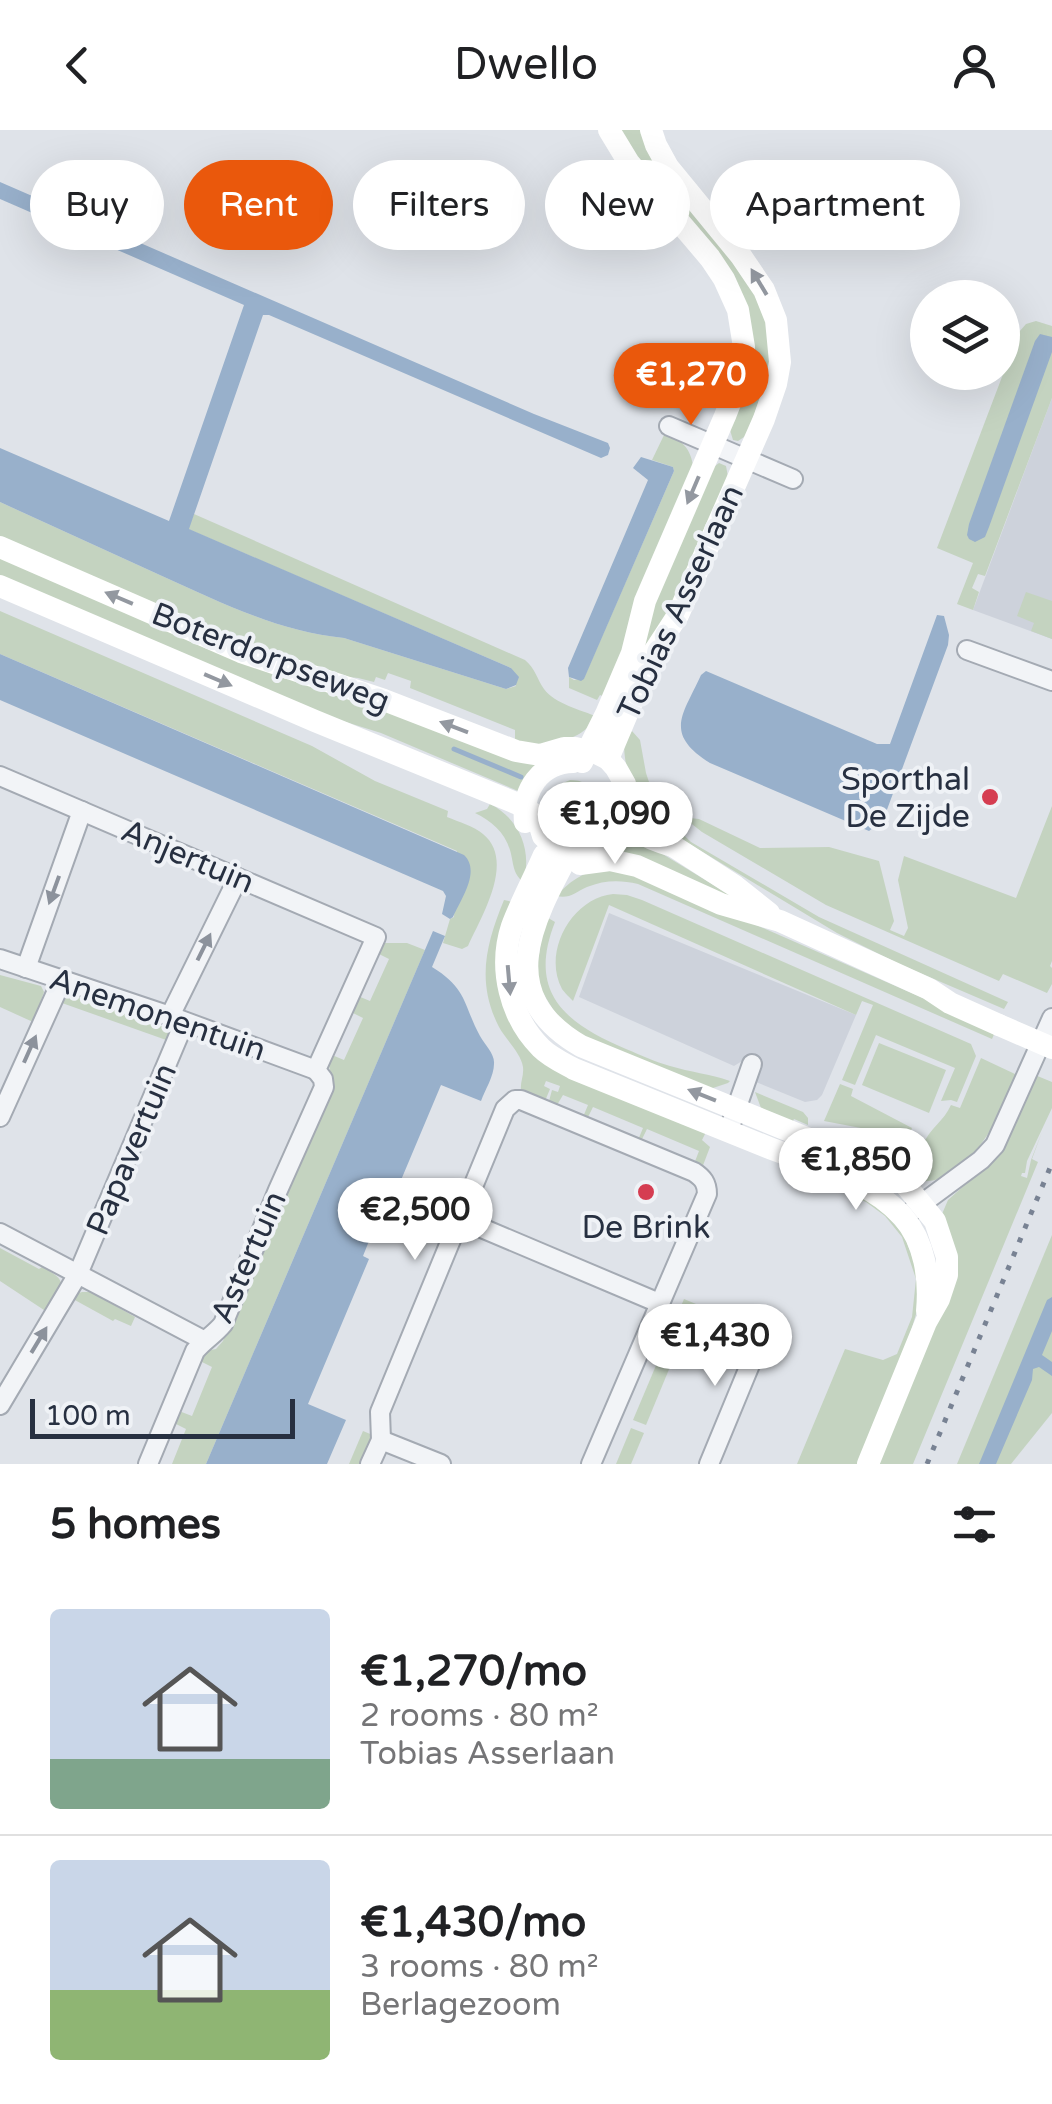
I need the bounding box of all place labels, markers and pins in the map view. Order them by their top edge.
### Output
pin: €1,270 [610,343,772,428]
place label: Sporthal De Zijde [841,761,970,836]
pin: €1,090 [534,782,696,867]
marker: Sporthal De Zijde [979,786,1001,808]
pin: €1,850 [775,1128,937,1213]
pin: €2,500 [334,1178,496,1263]
marker: De Brink [635,1181,657,1203]
place label: De Brink [582,1209,710,1247]
pin: €1,430 [634,1304,796,1389]

